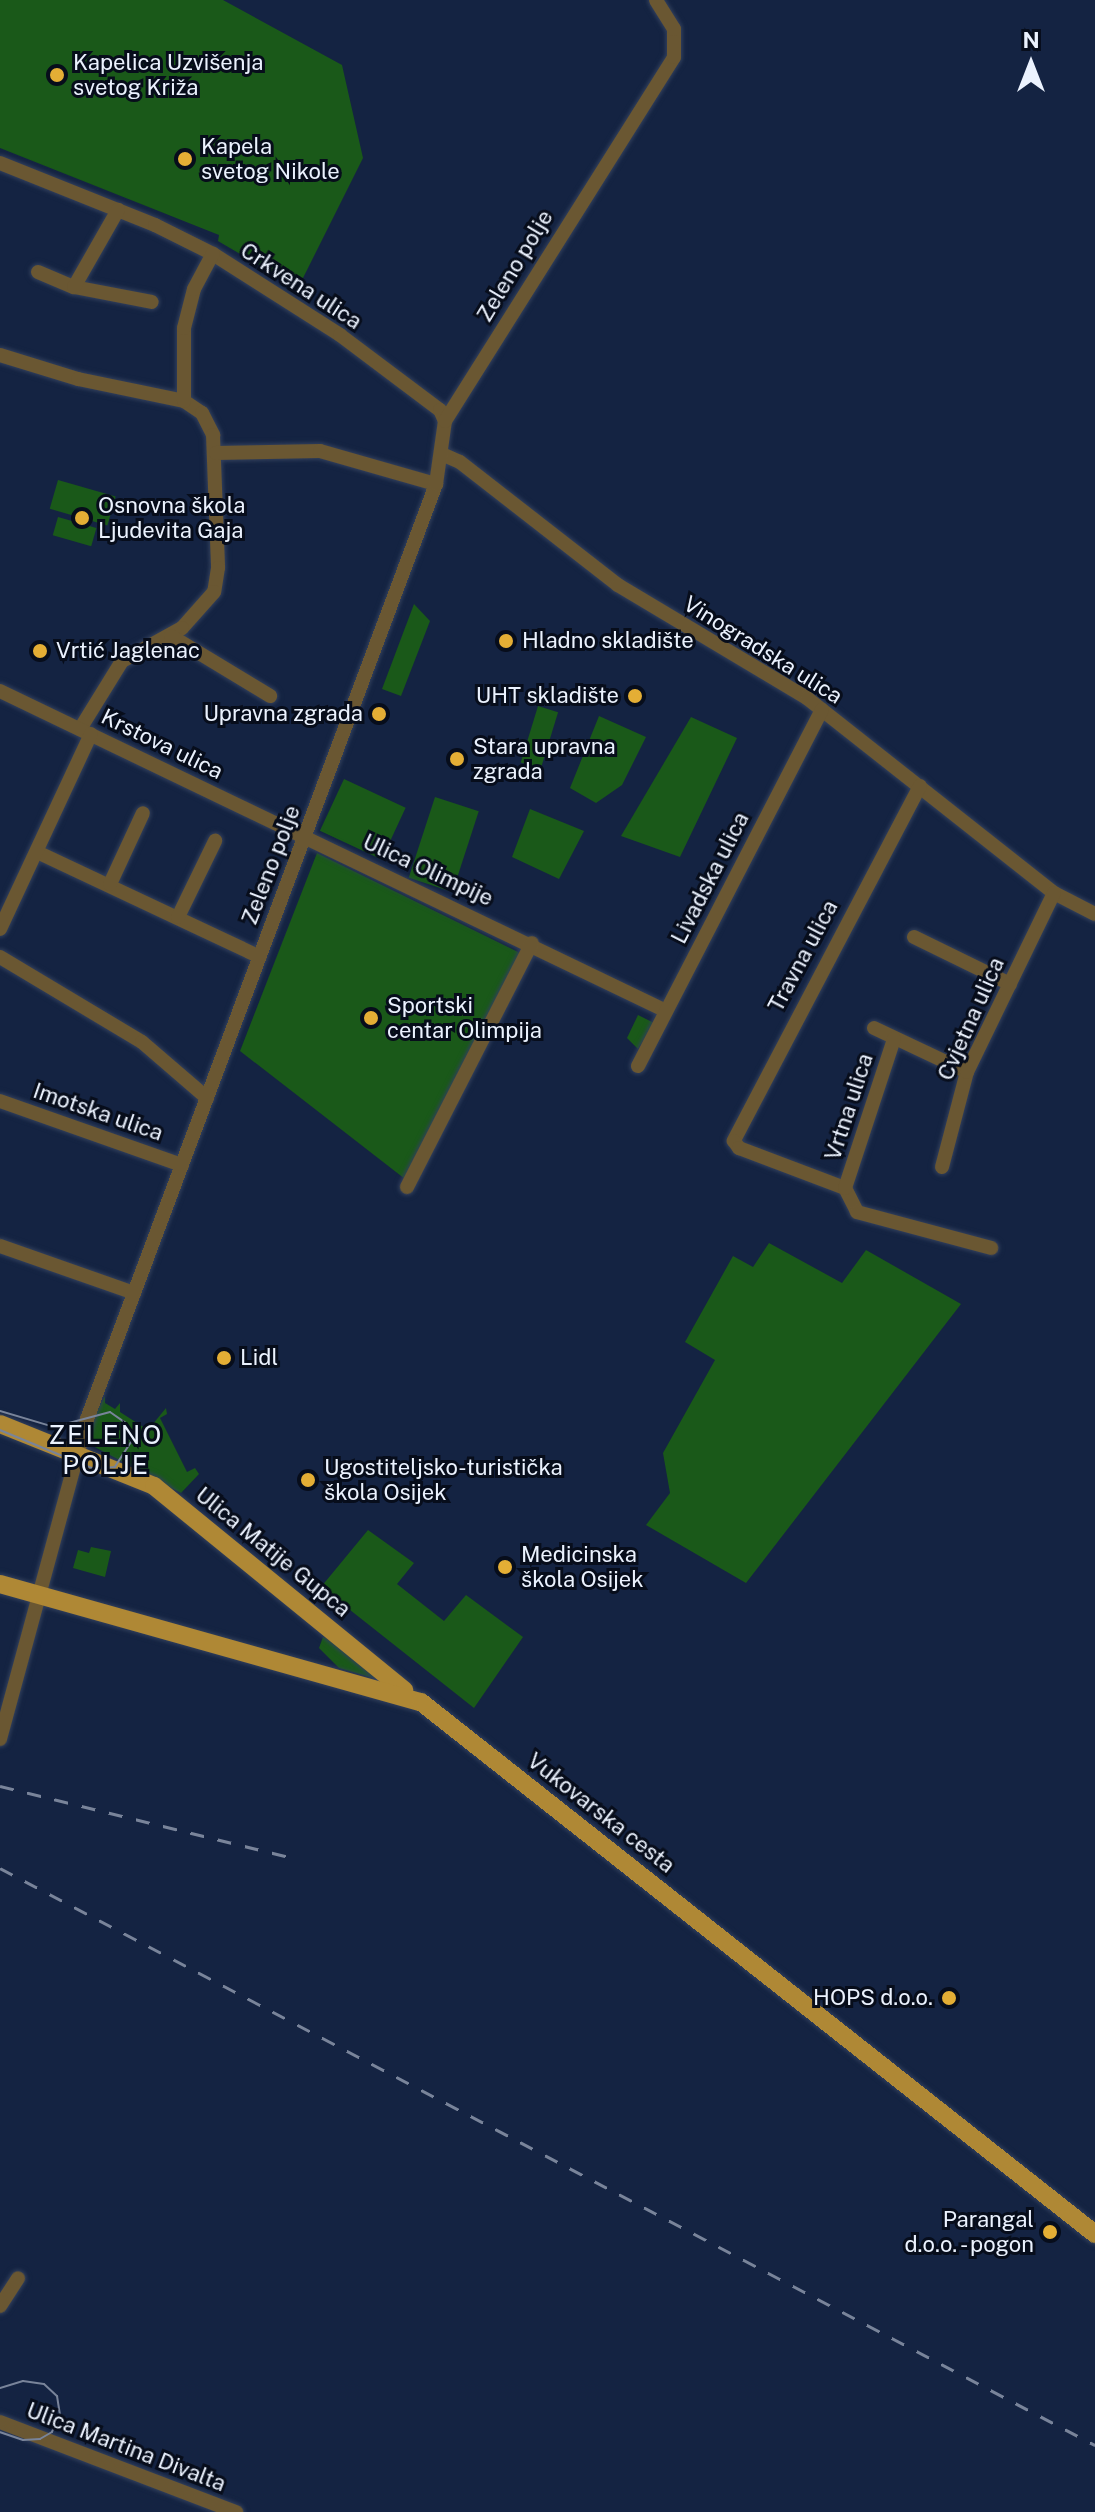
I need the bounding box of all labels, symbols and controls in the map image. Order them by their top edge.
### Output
north arrow [991,24,1071,104]
text: N [1022,27,1040,53]
place label: Kapelica Uzvišenja svetog Križa [73,49,263,100]
marker: Kapelica Uzvišenja svetog Križa [48,66,66,84]
place label: Kapela svetog Nikole [201,133,340,184]
marker: Kapela svetog Nikole [176,150,194,168]
street label: Zeleno polje [471,205,559,327]
street label: Crkvena ulica [236,237,366,335]
place label: Osnovna škola Ljudevita Gaja [98,492,245,544]
marker: Osnovna škola Ljudevita Gaja [73,509,91,527]
street label: Vinogradska ulica [679,591,847,709]
place label: Hladno skladište [522,628,694,654]
marker: Hladno skladište [497,632,515,650]
place label: Vrtić Jaglenac [56,638,200,664]
marker: Vrtić Jaglenac [31,642,49,660]
place label: UHT skladište [476,683,619,709]
marker: UHT skladište [626,687,644,705]
place label: Upravna zgrada [203,701,363,727]
street label: Krstova ulica [97,703,227,785]
marker: Upravna zgrada [370,705,388,723]
place label: Stara upravna zgrada [473,733,616,784]
marker: Stara upravna zgrada [448,750,466,768]
street label: Zeleno polje [236,802,306,928]
street label: Livadska ulica [666,808,754,948]
street label: Ulica Olimpije [359,828,497,912]
street label: Travna ulica [763,896,843,1016]
street label: Cvjetna ulica [932,954,1010,1084]
place label: Sportski centar Olimpija [387,992,542,1044]
marker: Sportski centar Olimpija [362,1009,380,1027]
street label: Vrtna ulica [819,1050,879,1164]
street label: Imotska ulica [30,1077,166,1147]
place label: Lidl [240,1345,278,1371]
marker: Lidl [215,1349,233,1367]
district label: ZELENO POLJE [49,1419,163,1480]
place label: Ugostiteljsko-turistička škola Osijek [324,1454,563,1506]
marker: Ugostiteljsko-turistička škola Osijek [299,1471,317,1489]
street label: Ulica Matije Gupca [190,1481,356,1623]
place label: Medicinska škola Osijek [521,1541,644,1592]
marker: Medicinska škola Osijek [496,1558,514,1576]
street label: Vukovarska cesta [522,1747,680,1879]
place label: HOPS d.o.o. [813,1985,933,2011]
marker: HOPS d.o.o. [940,1989,958,2007]
place label: Parangal d.o.o. - pogon [898,2206,1034,2258]
marker: Parangal d.o.o. - pogon [1041,2223,1059,2241]
street label: Ulica Martina Divalta [23,2397,229,2497]

